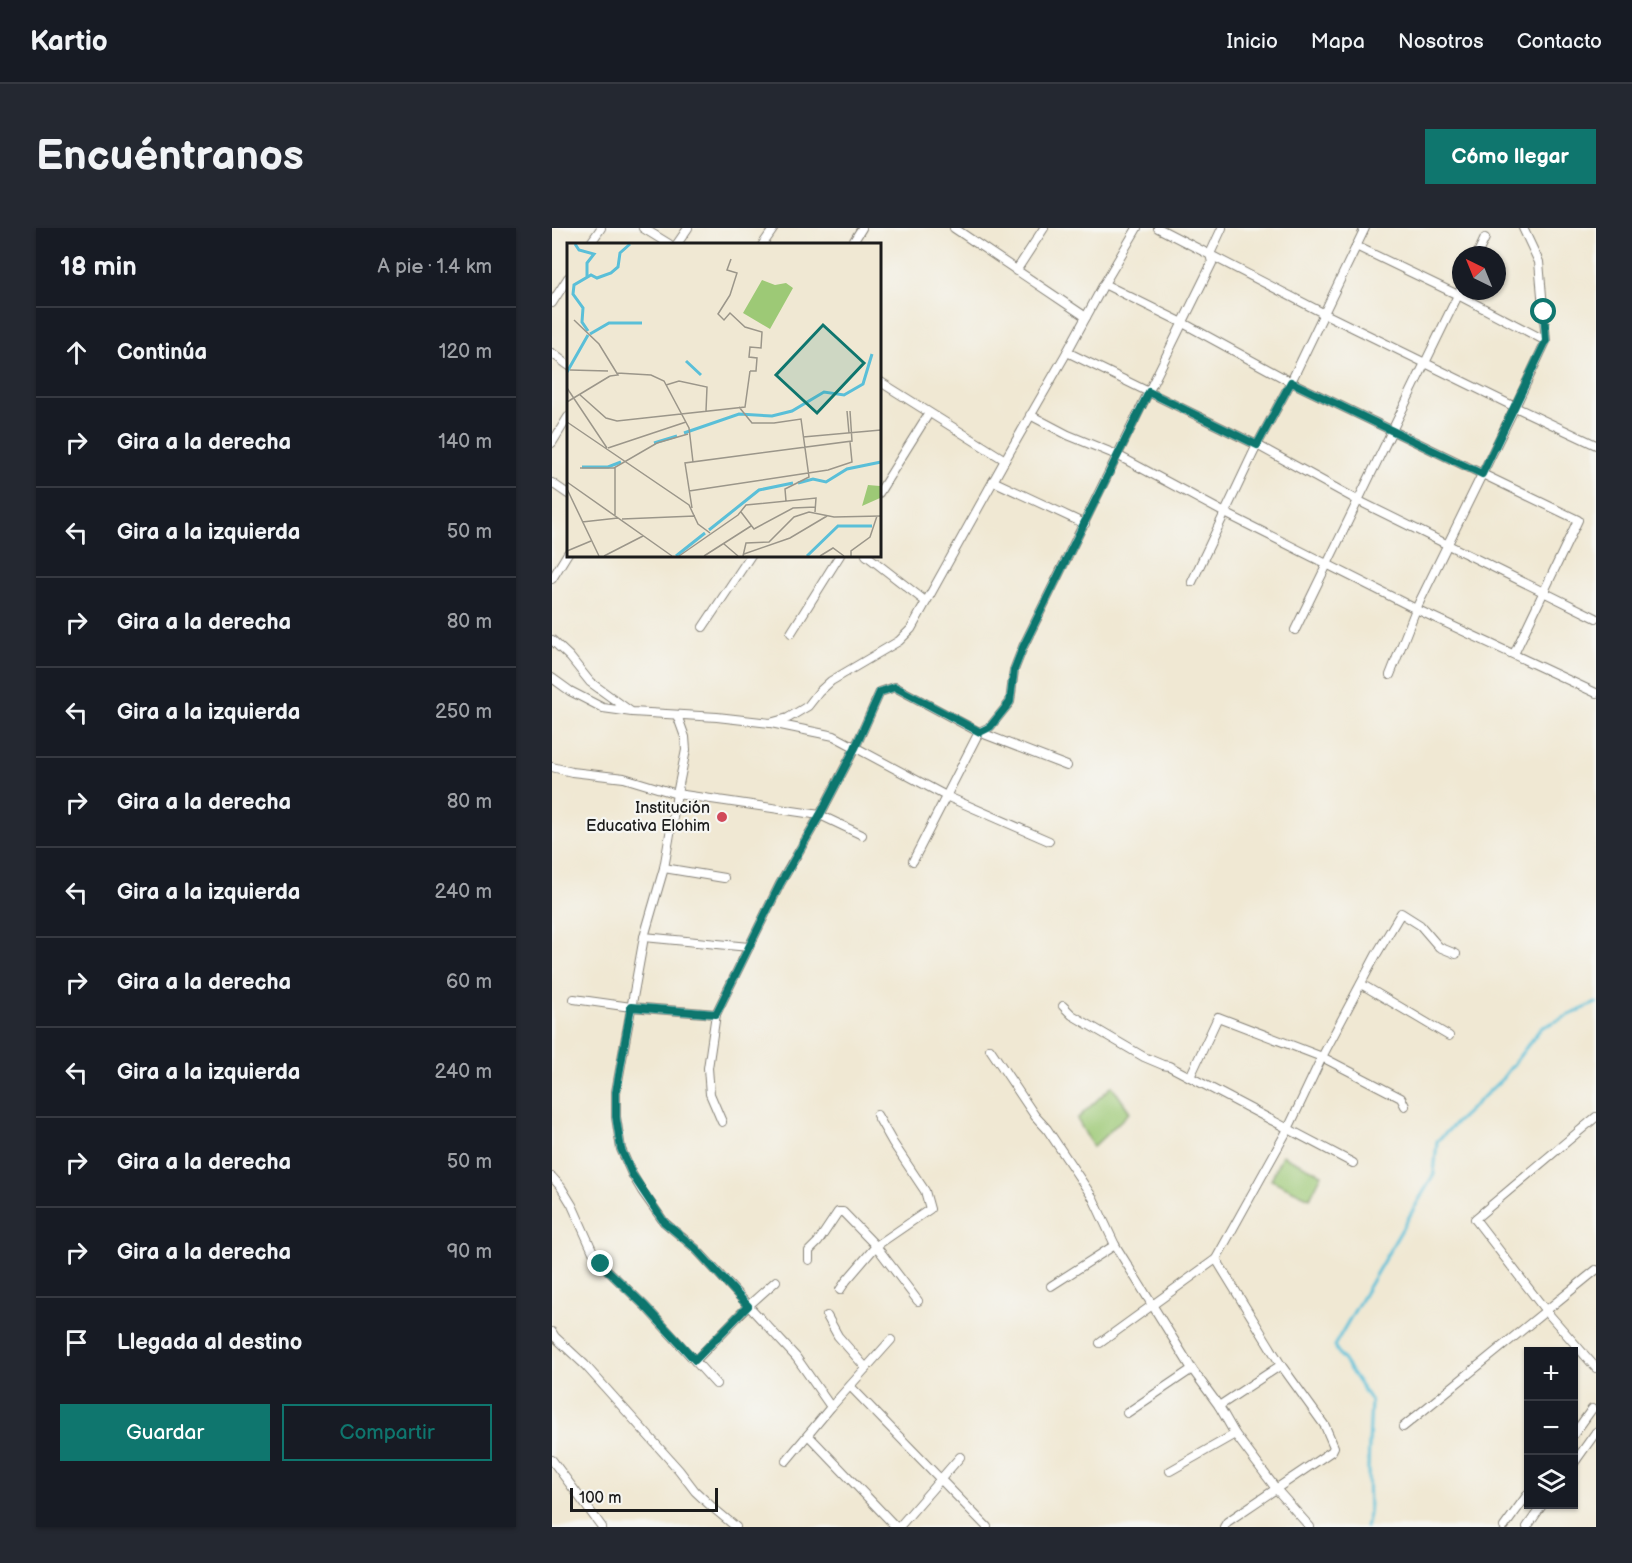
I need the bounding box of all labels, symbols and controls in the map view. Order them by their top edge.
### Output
text: Kartio [30,25,108,58]
text: Inicio [1227,29,1278,54]
text: Mapa [1311,29,1365,54]
text: Nosotros [1398,29,1484,54]
text: Contacto [1517,29,1602,54]
button: Cómo llegar [1425,129,1596,184]
text: Encuéntranos [36,131,304,182]
inset map [567,243,880,556]
north arrow [1452,246,1506,300]
text: 18 min [60,252,137,283]
text: A pie · 1.4 km [378,255,492,279]
route start [1530,298,1556,324]
icon: ahead [60,336,93,369]
text: Continúa [117,339,207,366]
text: 120 m [439,340,492,364]
icon: right [60,426,93,459]
text: Gira a la derecha [117,429,291,456]
text: 140 m [438,430,492,454]
icon: left [60,516,93,549]
text: Gira a la izquierda [117,519,301,546]
text: 50 m [447,520,492,544]
icon: right [60,606,93,639]
text: Gira a la derecha [117,609,291,636]
text: 80 m [447,610,492,634]
icon: left [60,696,93,729]
text: Gira a la izquierda [117,699,301,726]
text: 250 m [435,700,492,724]
icon: right [60,786,93,819]
text: Gira a la derecha [117,789,291,816]
text: 80 m [447,790,492,814]
place label: Institución Educativa Elohim [586,799,710,836]
marker: Institución Educativa Elohim [715,810,729,824]
icon: left [60,876,93,909]
text: Gira a la izquierda [117,879,301,906]
text: 240 m [435,880,492,904]
icon: right [60,966,93,999]
text: Gira a la derecha [117,969,291,996]
text: 60 m [446,970,492,994]
icon: left [60,1056,93,1089]
text: Gira a la izquierda [117,1059,301,1086]
text: 240 m [435,1060,492,1084]
icon: right [60,1146,93,1179]
text: Gira a la derecha [117,1149,291,1176]
text: 50 m [447,1150,492,1174]
icon: right [60,1236,93,1269]
text: Gira a la derecha [117,1239,291,1266]
text: 90 m [447,1240,492,1264]
route end [587,1250,613,1276]
icon: arrive [60,1326,93,1359]
text: Llegada al destino [117,1329,302,1356]
map controls [1524,1347,1578,1509]
button: + [1524,1347,1578,1401]
button: − [1524,1401,1578,1455]
button: Guardar [60,1404,270,1461]
button: Compartir [282,1404,492,1461]
button: layers [1524,1455,1578,1509]
scale bar [570,1485,718,1512]
text: 100 m [579,1489,622,1508]

